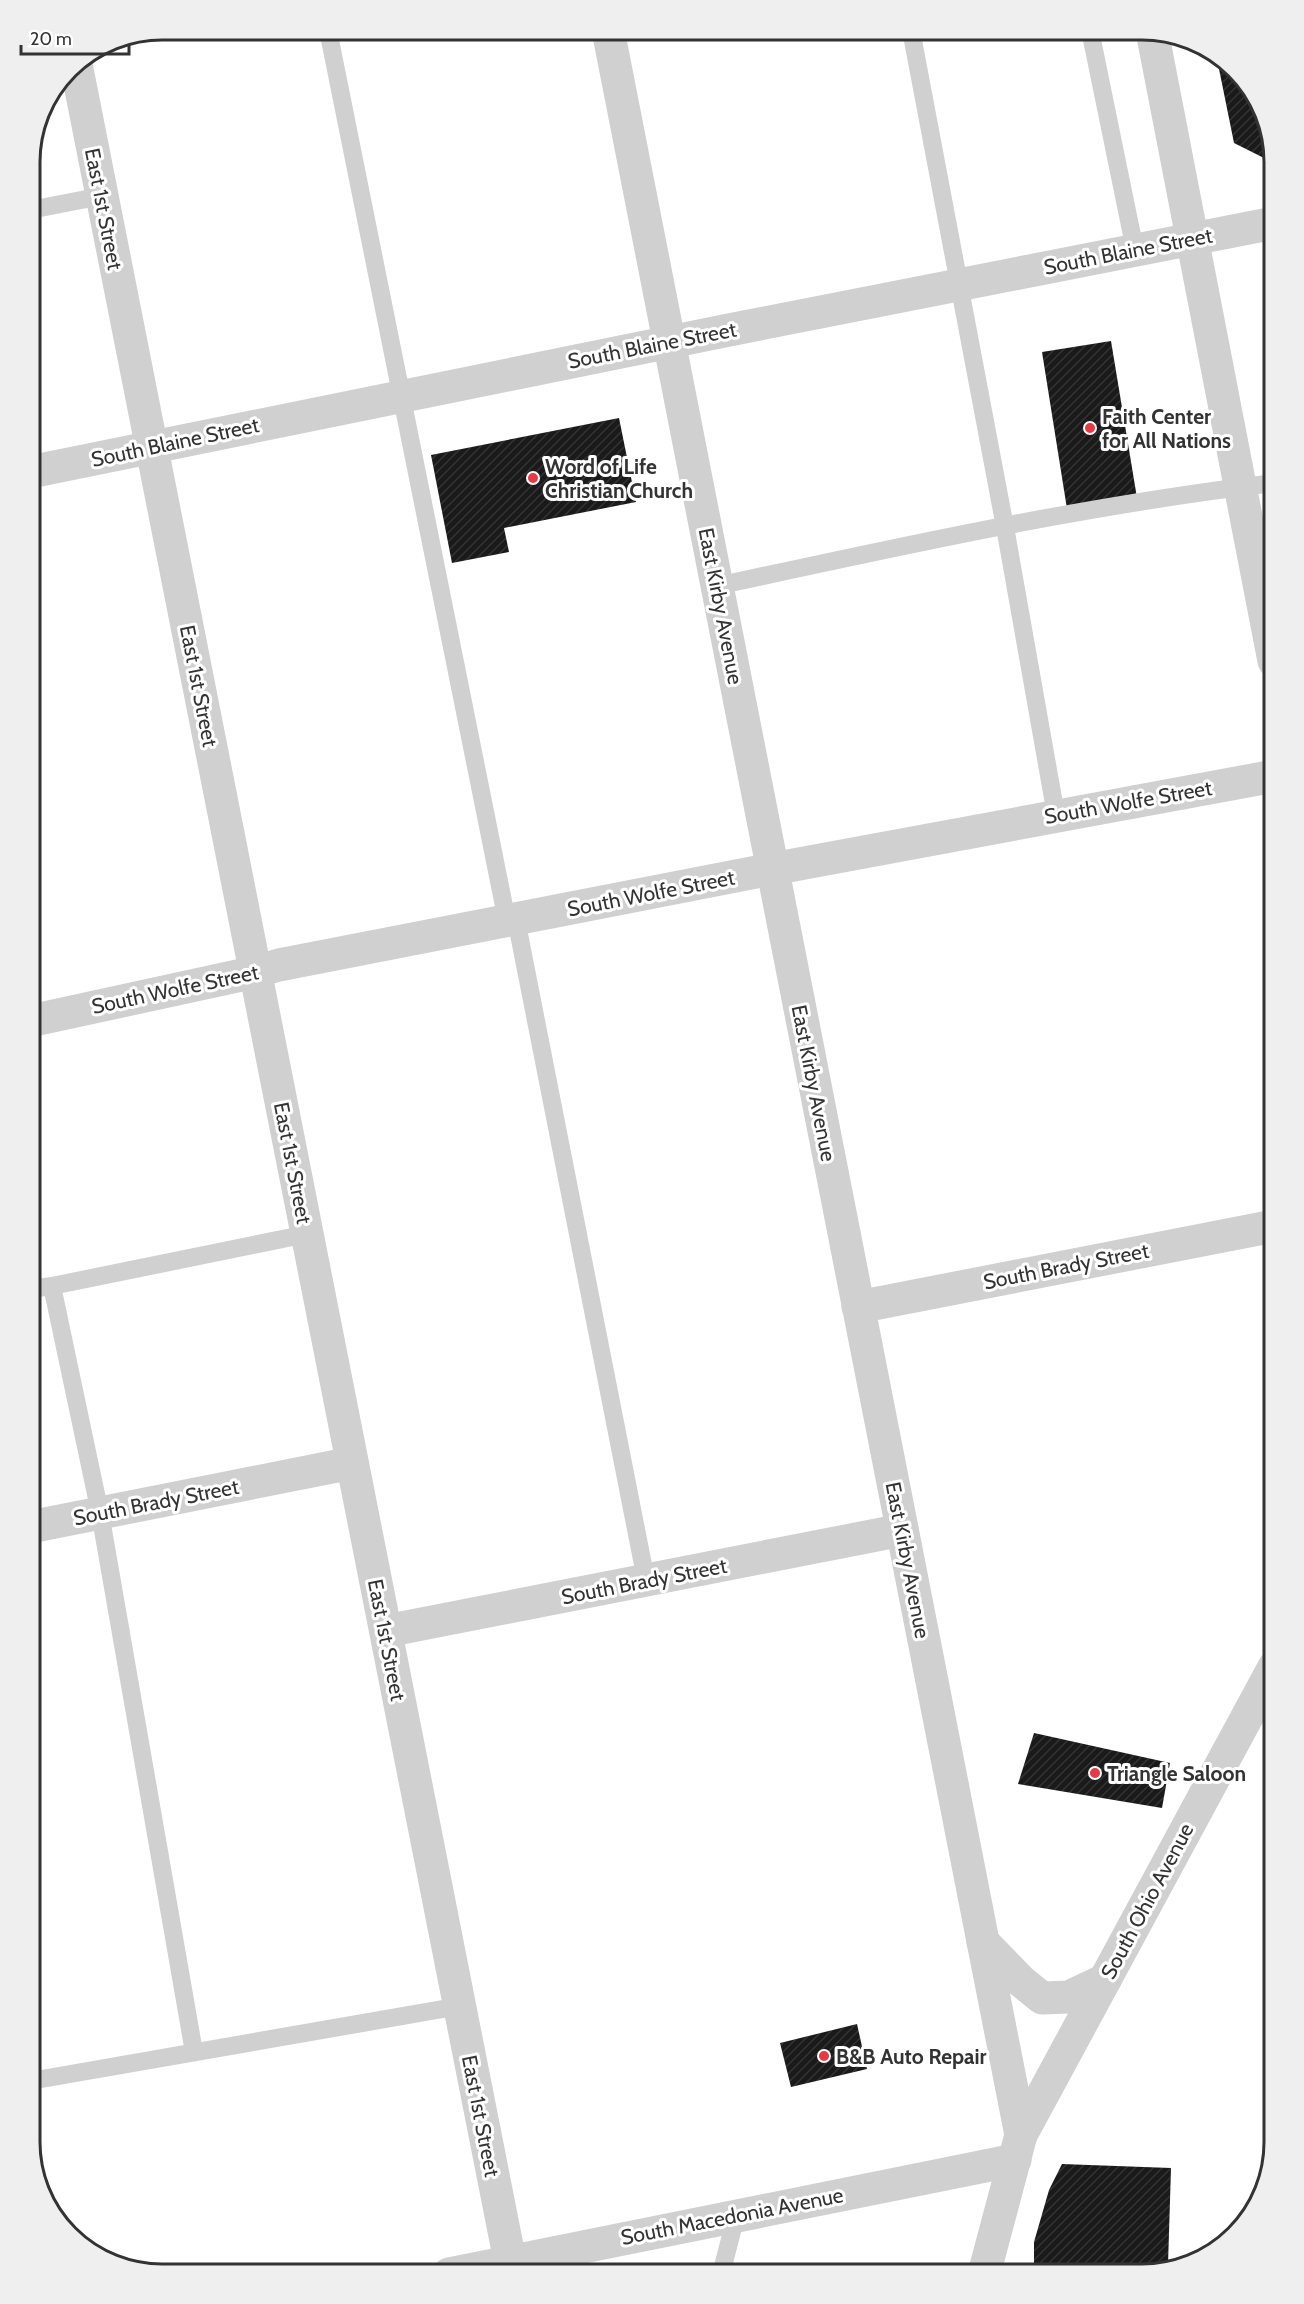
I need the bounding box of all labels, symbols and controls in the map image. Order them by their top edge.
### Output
scale bar [21,18,129,56]
text: 20 m [30,28,72,50]
street label: East 1st Street [80,146,128,272]
street label: South Blaine Street [1042,222,1214,280]
street label: South Blaine Street [566,316,738,374]
place label: Faith Center for All Nations [1102,404,1231,453]
street label: South Blaine Street [89,412,261,472]
marker: Faith Center for All Nations [1083,421,1097,435]
place label: Word of Life Christian Church [545,454,693,503]
marker: Word of Life Christian Church [526,471,540,485]
street label: East Kirby Avenue [694,526,748,687]
street label: East 1st Street [175,623,223,749]
street label: South Wolfe Street [1042,775,1214,829]
street label: South Wolfe Street [565,865,737,921]
street label: South Wolfe Street [89,959,261,1019]
street label: East Kirby Avenue [787,1003,841,1164]
street label: East 1st Street [269,1100,317,1226]
street label: South Brady Street [981,1238,1151,1294]
street label: South Brady Street [71,1474,241,1530]
street label: East Kirby Avenue [881,1480,935,1641]
street label: South Brady Street [559,1553,729,1609]
street label: East 1st Street [363,1577,411,1703]
place label: Triangle Saloon [1107,1761,1246,1786]
marker: Triangle Saloon [1088,1766,1102,1780]
street label: South Ohio Avenue [1095,1819,1199,1983]
place label: B&B Auto Repair [836,2044,987,2069]
marker: B&B Auto Repair [817,2049,831,2063]
street label: East 1st Street [457,2053,505,2179]
street label: South Macedonia Avenue [619,2182,846,2250]

